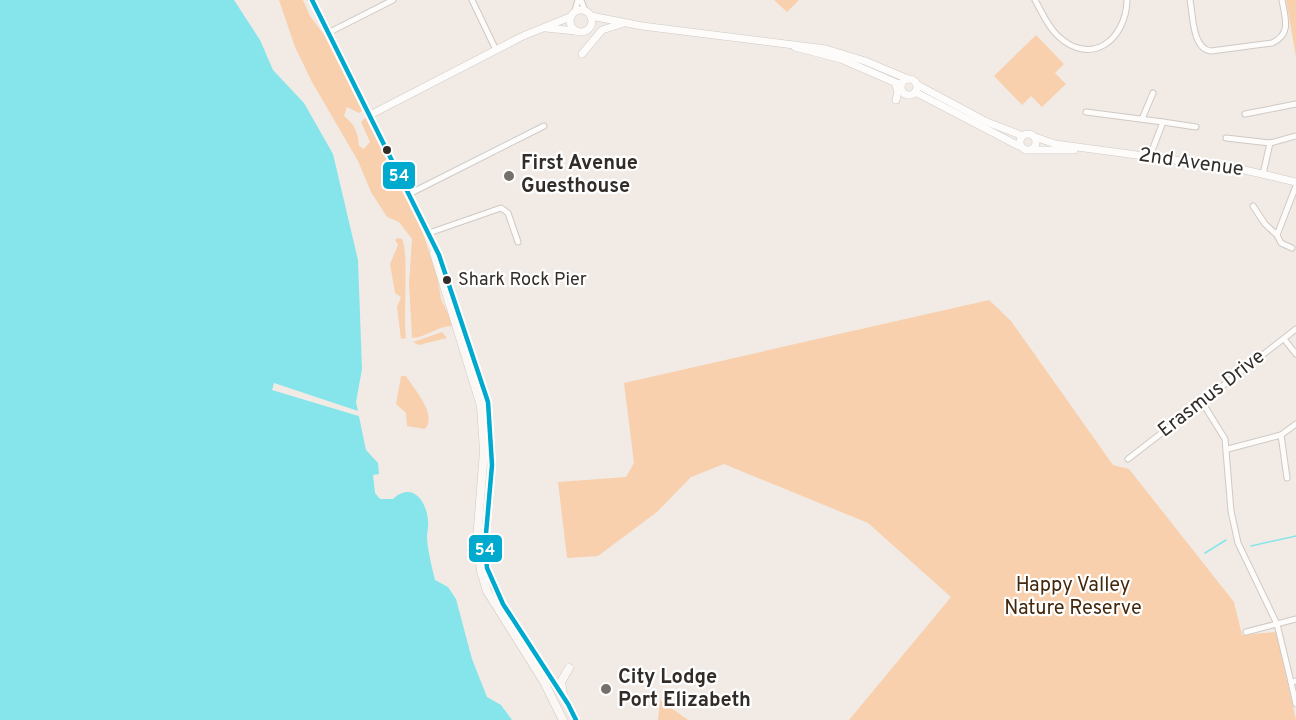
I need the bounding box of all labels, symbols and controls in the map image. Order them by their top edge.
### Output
street label: 2nd Avenue [1137,143,1245,183]
unlabelled marker [381,144,393,156]
place label: First Avenue Guesthouse [521,151,638,200]
line badge: 54 [382,161,416,190]
text: 54 [389,167,409,187]
marker: First Avenue Guesthouse [502,169,516,183]
place label: Shark Rock Pier [458,269,587,292]
marker: Shark Rock Pier [441,274,453,286]
street label: Erasmus Drive [1153,344,1271,444]
line badge: 54 [468,534,503,563]
text: 54 [475,541,495,561]
park label: Happy Valley Nature Reserve [1004,573,1142,622]
place label: City Lodge Port Elizabeth [618,665,751,714]
marker: City Lodge Port Elizabeth [599,682,613,696]

